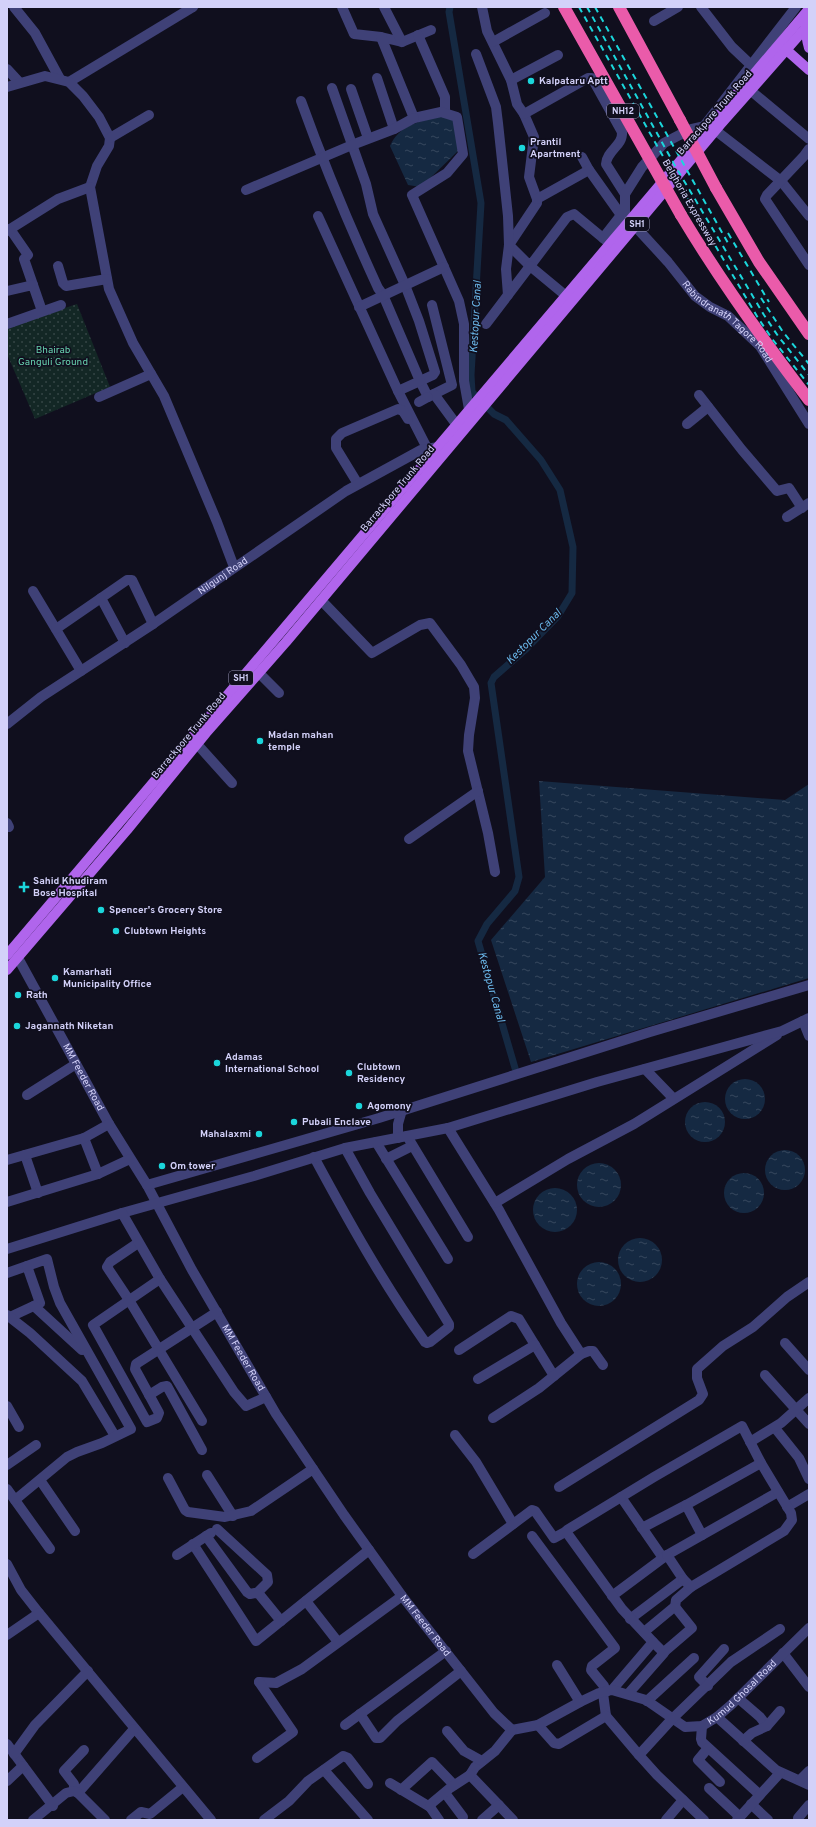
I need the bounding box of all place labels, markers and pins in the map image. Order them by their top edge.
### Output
place label: Kalpataru Aptt [539,75,608,88]
marker: Kalpataru Aptt [526,76,536,86]
place label: Prantil Apartment [530,136,581,161]
marker: Prantil Apartment [517,143,527,153]
place label: Madan mahan temple [268,729,333,754]
marker: Madan mahan temple [255,736,265,746]
place label: Sahid Khudiram Bose Hospital [33,875,108,900]
marker: Sahid Khudiram Bose Hospital [18,881,30,893]
place label: Spencer's Grocery Store [109,904,223,917]
marker: Spencer's Grocery Store [96,905,106,915]
place label: Clubtown Heights [124,925,206,938]
marker: Clubtown Heights [111,926,121,936]
place label: Kamarhati Municipality Office [63,966,152,991]
marker: Kamarhati Municipality Office [50,973,60,983]
place label: Rath [26,989,48,1002]
marker: Rath [13,990,23,1000]
place label: Jagannath Niketan [25,1020,113,1033]
marker: Jagannath Niketan [12,1021,22,1031]
place label: Adamas International School [225,1051,319,1076]
marker: Adamas International School [212,1058,222,1068]
place label: Clubtown Residency [357,1061,405,1086]
marker: Clubtown Residency [344,1068,354,1078]
place label: Agomony [367,1100,412,1113]
marker: Agomony [354,1101,364,1111]
place label: Pubali Enclave [302,1116,371,1129]
marker: Pubali Enclave [289,1117,299,1127]
place label: Mahalaxmi [200,1128,251,1141]
marker: Mahalaxmi [254,1129,264,1139]
place label: Om tower [170,1160,216,1173]
marker: Om tower [157,1161,167,1171]

